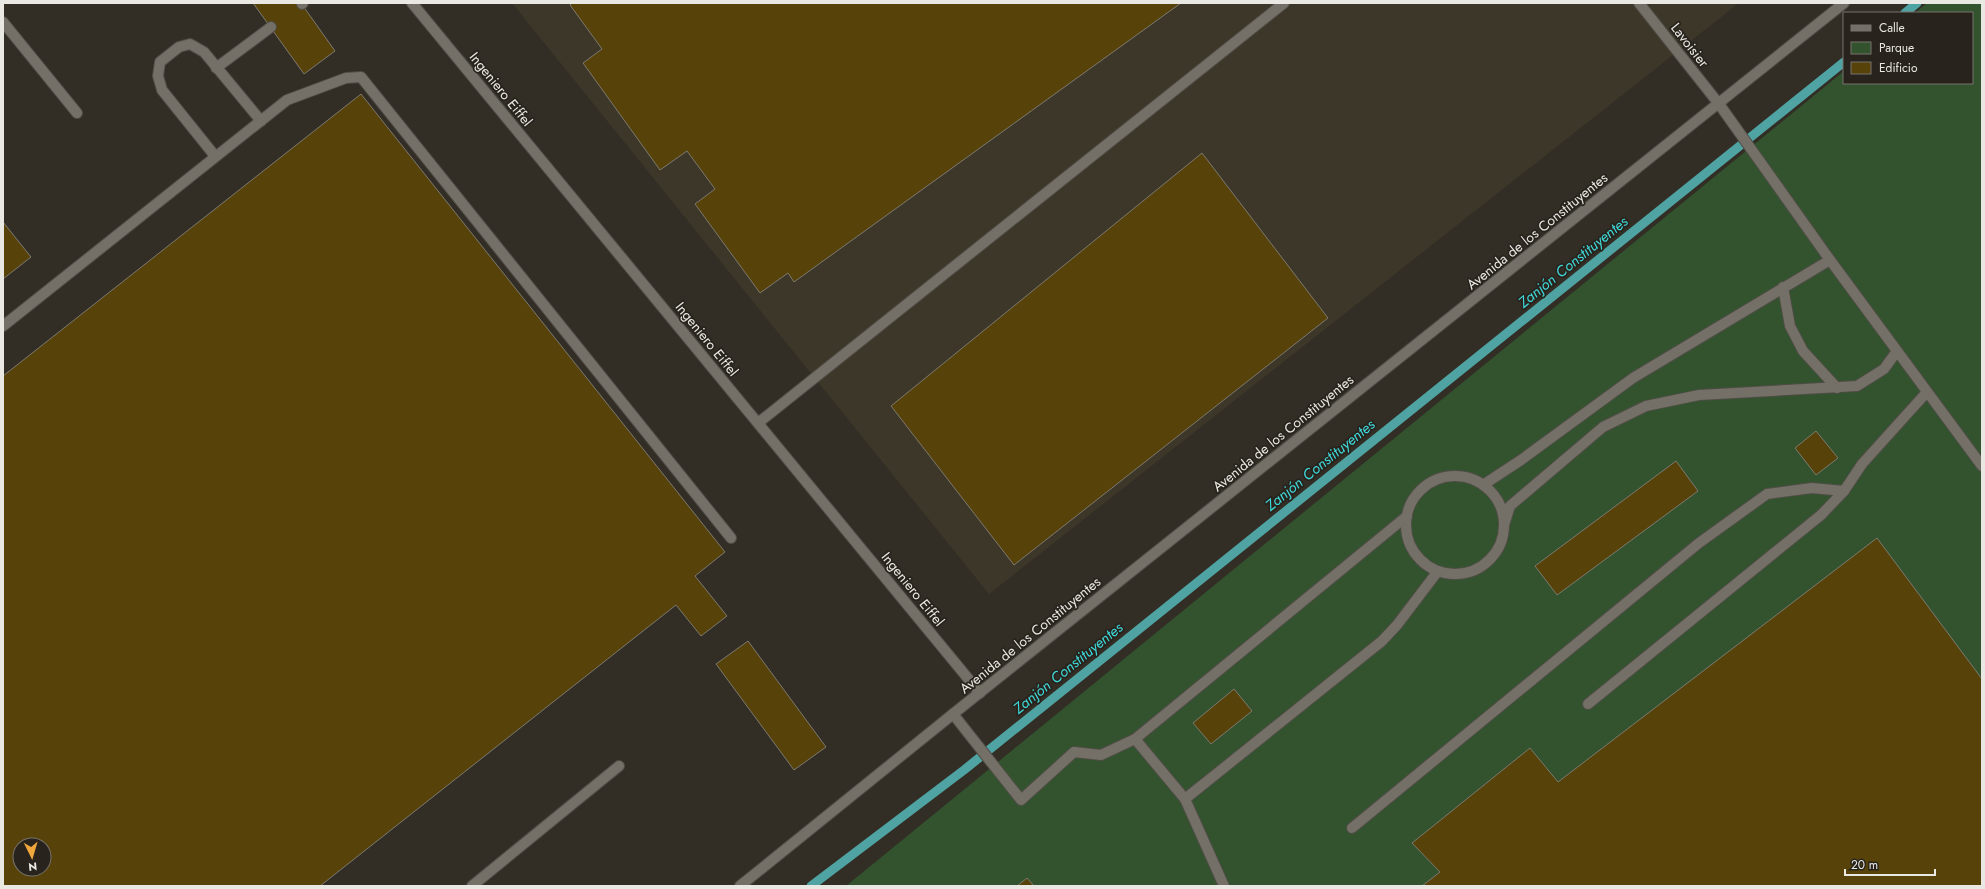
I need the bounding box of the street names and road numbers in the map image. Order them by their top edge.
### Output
street label: Lavoisier [1666,19,1714,72]
street label: Ingeniero Eiffel [465,48,537,130]
street label: Avenida de los Constituyentes [1462,168,1612,294]
street label: Ingeniero Eiffel [671,298,743,380]
street label: Avenida de los Constituyentes [1208,370,1358,496]
street label: Ingeniero Eiffel [877,548,949,630]
street label: Avenida de los Constituyentes [955,572,1105,698]

